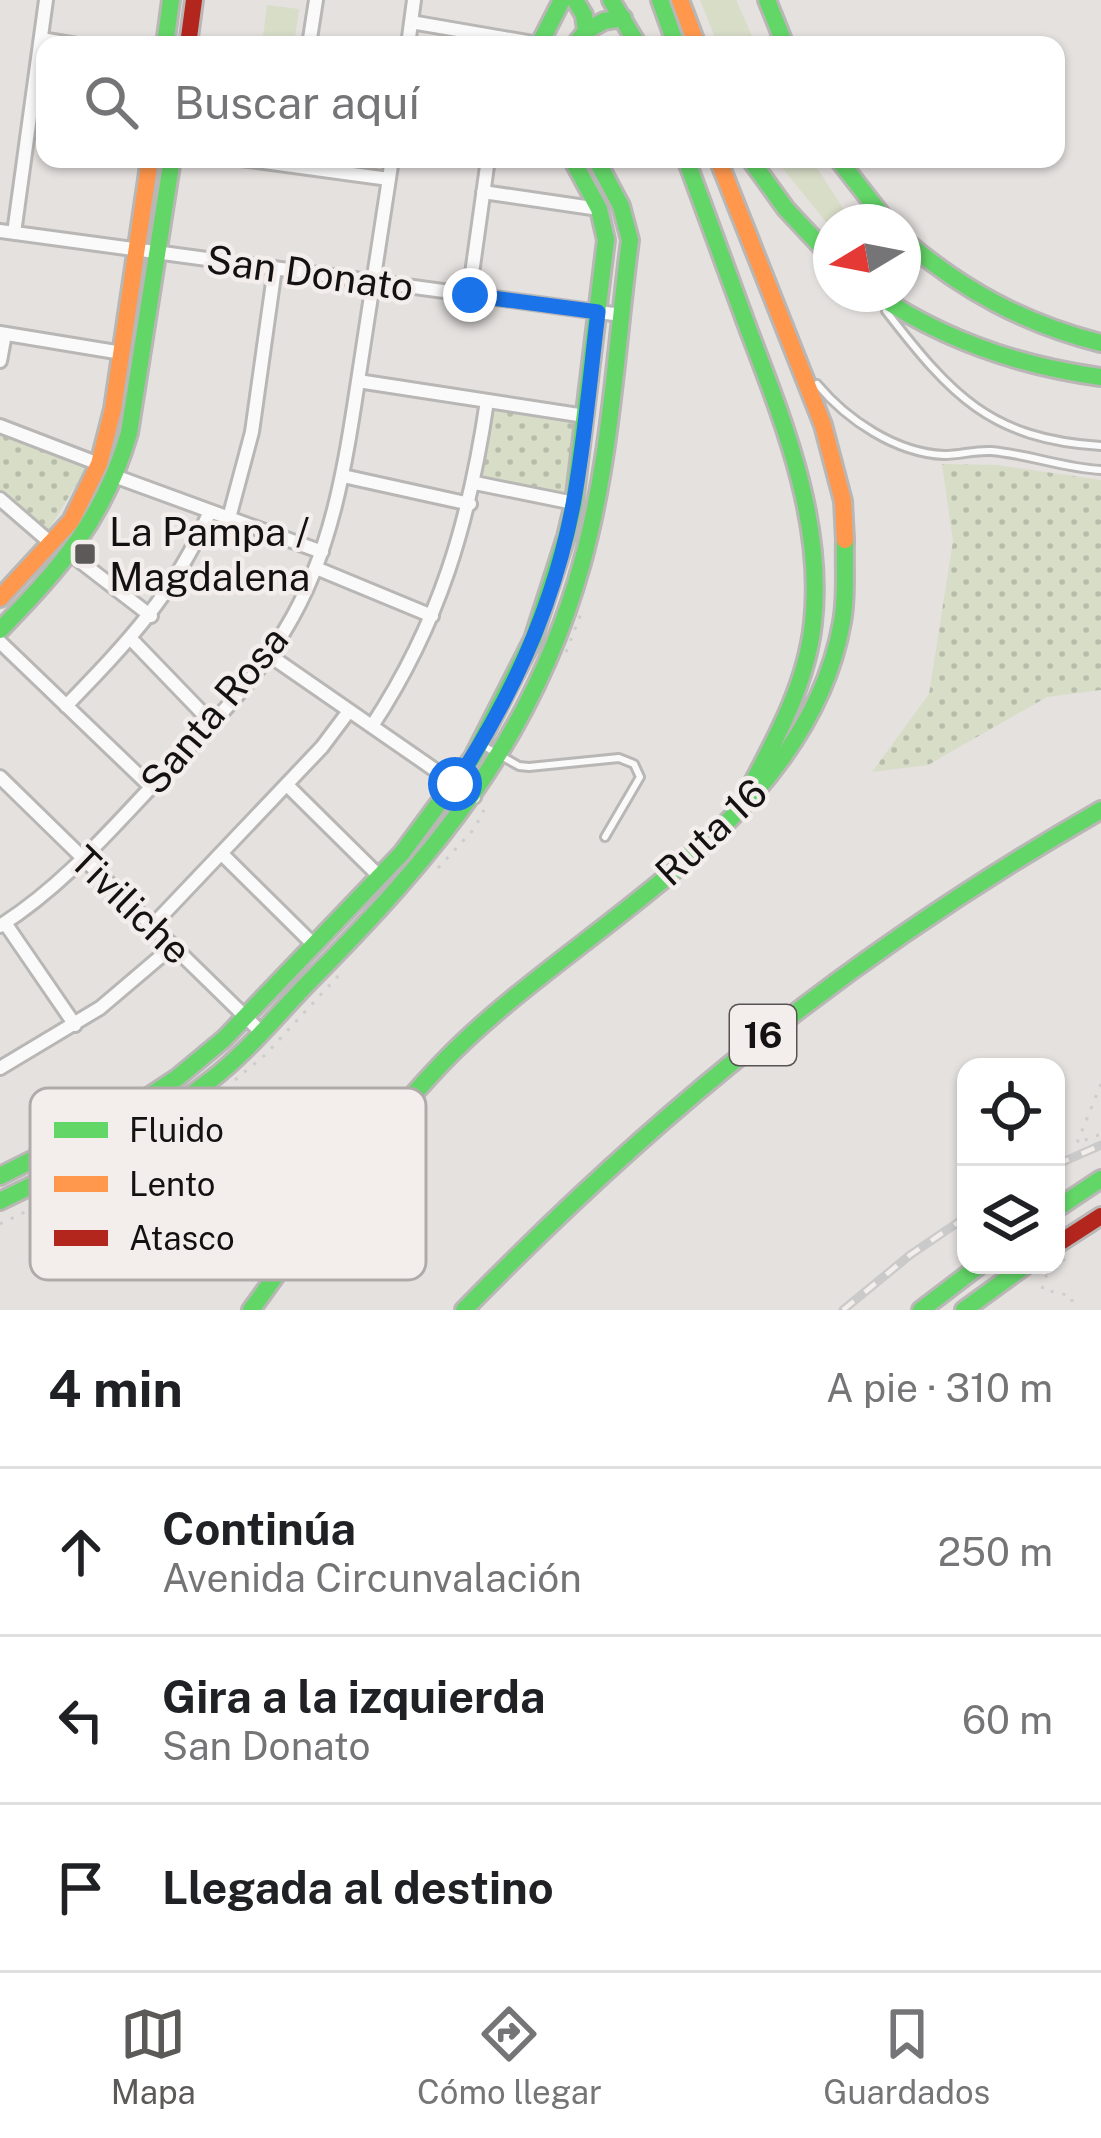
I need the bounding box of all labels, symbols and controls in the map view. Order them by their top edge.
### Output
search box [36,36,1065,168]
icon: search [78,69,144,135]
text: Buscar aquí [174,76,420,129]
north arrow [813,204,921,312]
street label: San Donato [204,236,416,310]
route end [443,268,497,322]
place label: La Pampa / Magdalena [109,509,310,600]
marker: La Pampa / Magdalena [72,541,98,567]
street label: Santa Rosa [131,617,297,803]
route start [428,757,482,811]
street label: Ruta 16 [646,769,776,895]
street label: Tiviliche [61,837,201,973]
road number: 16 [730,1005,796,1065]
map controls [957,1058,1065,1274]
button: locate [957,1058,1065,1166]
legend [30,1088,426,1280]
text: Fluido [129,1111,224,1149]
text: Lento [129,1165,216,1203]
button: layers [957,1166,1065,1274]
text: Atasco [129,1219,235,1257]
text: 4 min [48,1359,183,1418]
text: A pie · 310 m [826,1365,1053,1411]
text: Continúa [162,1502,356,1555]
icon: ahead [48,1519,114,1585]
text: 250 m [938,1529,1053,1575]
text: Avenida Circunvalación [162,1555,582,1601]
text: Gira a la izquierda [162,1670,545,1723]
icon: left [48,1687,114,1753]
text: 60 m [962,1697,1053,1743]
text: San Donato [162,1723,371,1769]
icon: arrive [48,1855,114,1921]
text: Llegada al destino [162,1861,554,1914]
tab: Mapa [111,2001,196,2111]
tab: Cómo llegar [417,2001,602,2111]
tab: Guardados [823,2001,990,2111]

